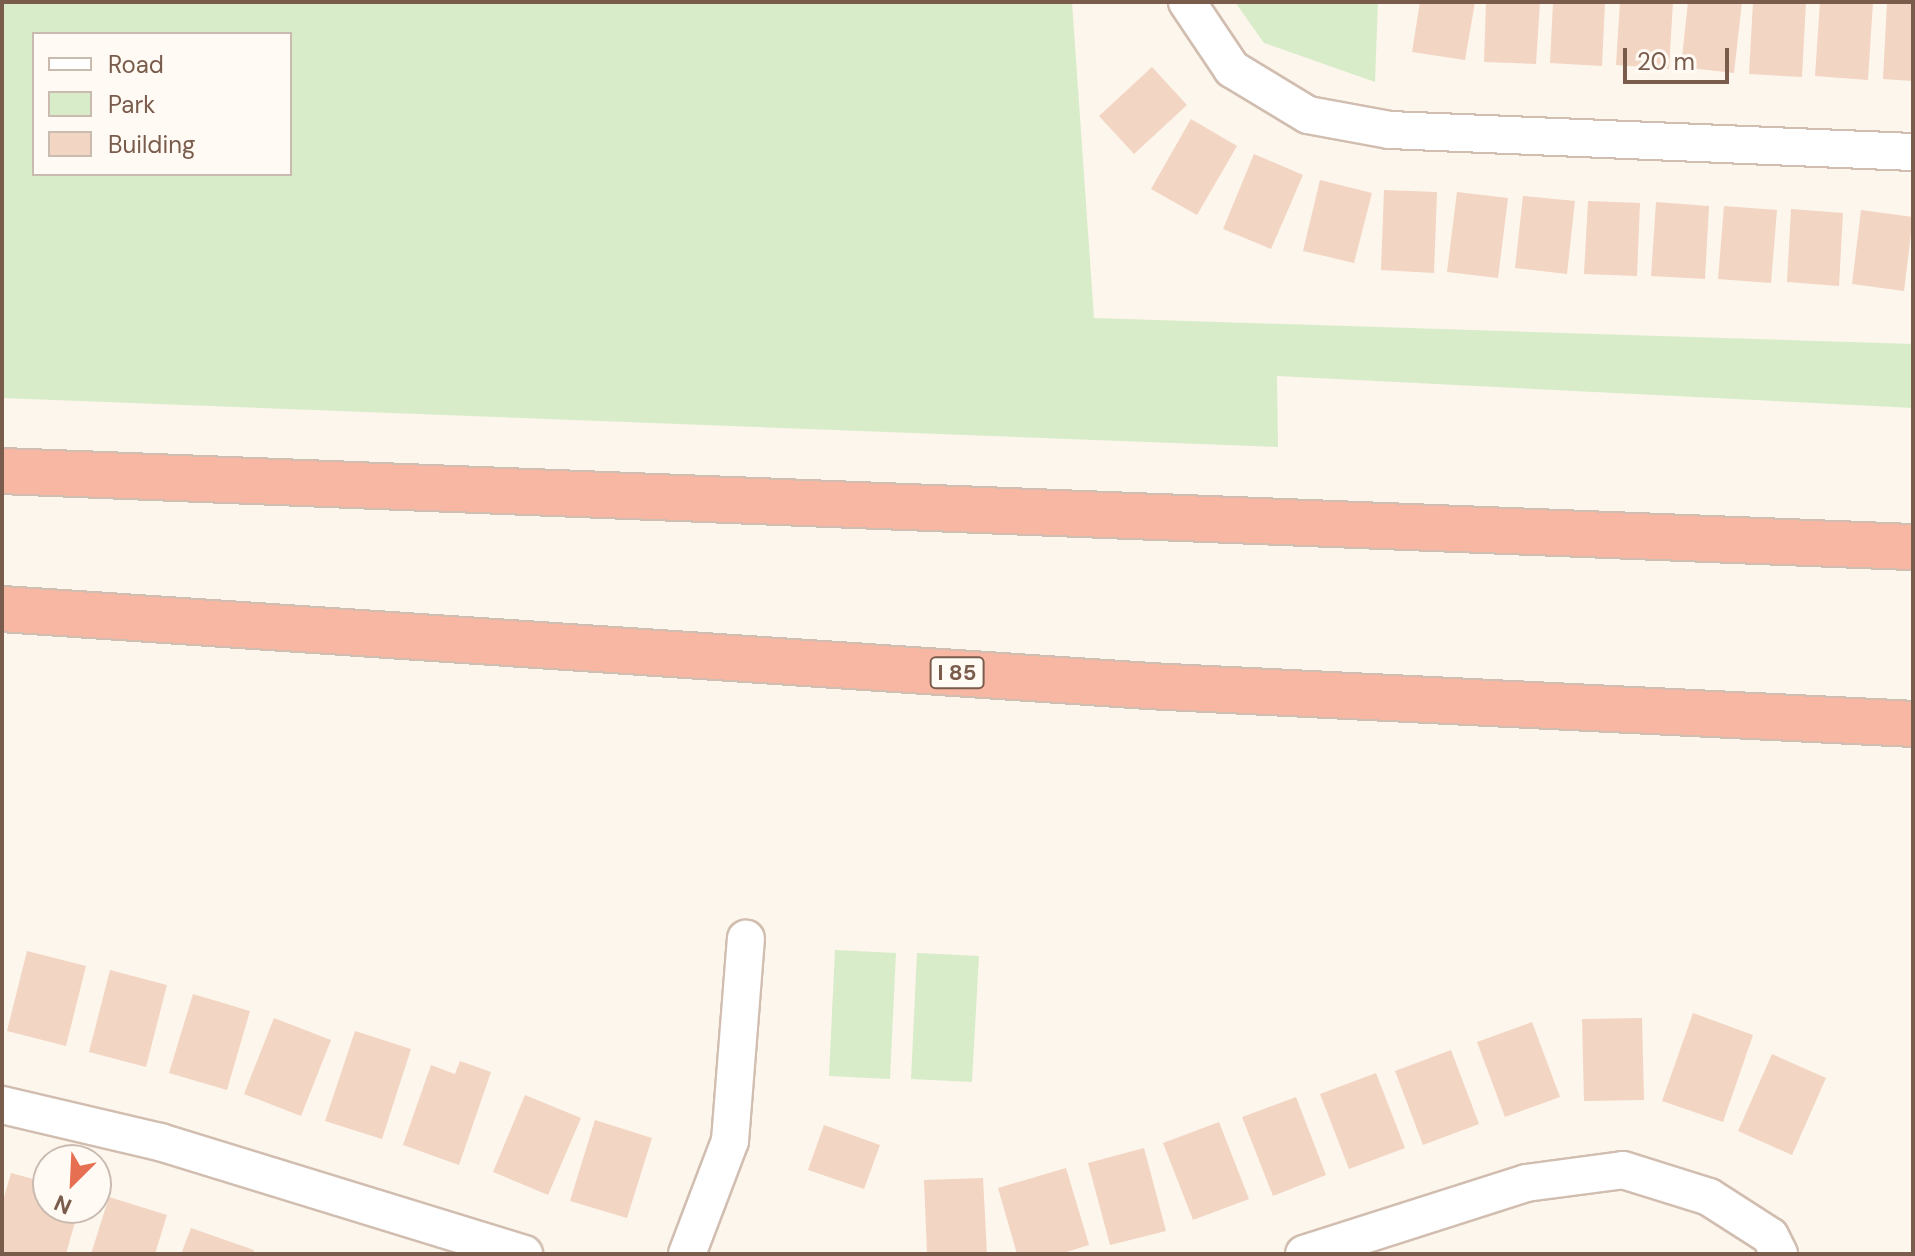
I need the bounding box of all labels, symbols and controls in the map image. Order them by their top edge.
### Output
legend [32,32,292,176]
scale bar [1627,32,1733,82]
text: 20 m [1637,46,1695,77]
text: Road [108,49,164,80]
text: Park [108,89,155,120]
text: Building [108,129,195,160]
road number: I 85 [929,655,985,691]
north arrow [32,1144,112,1224]
text: N [50,1188,76,1221]

